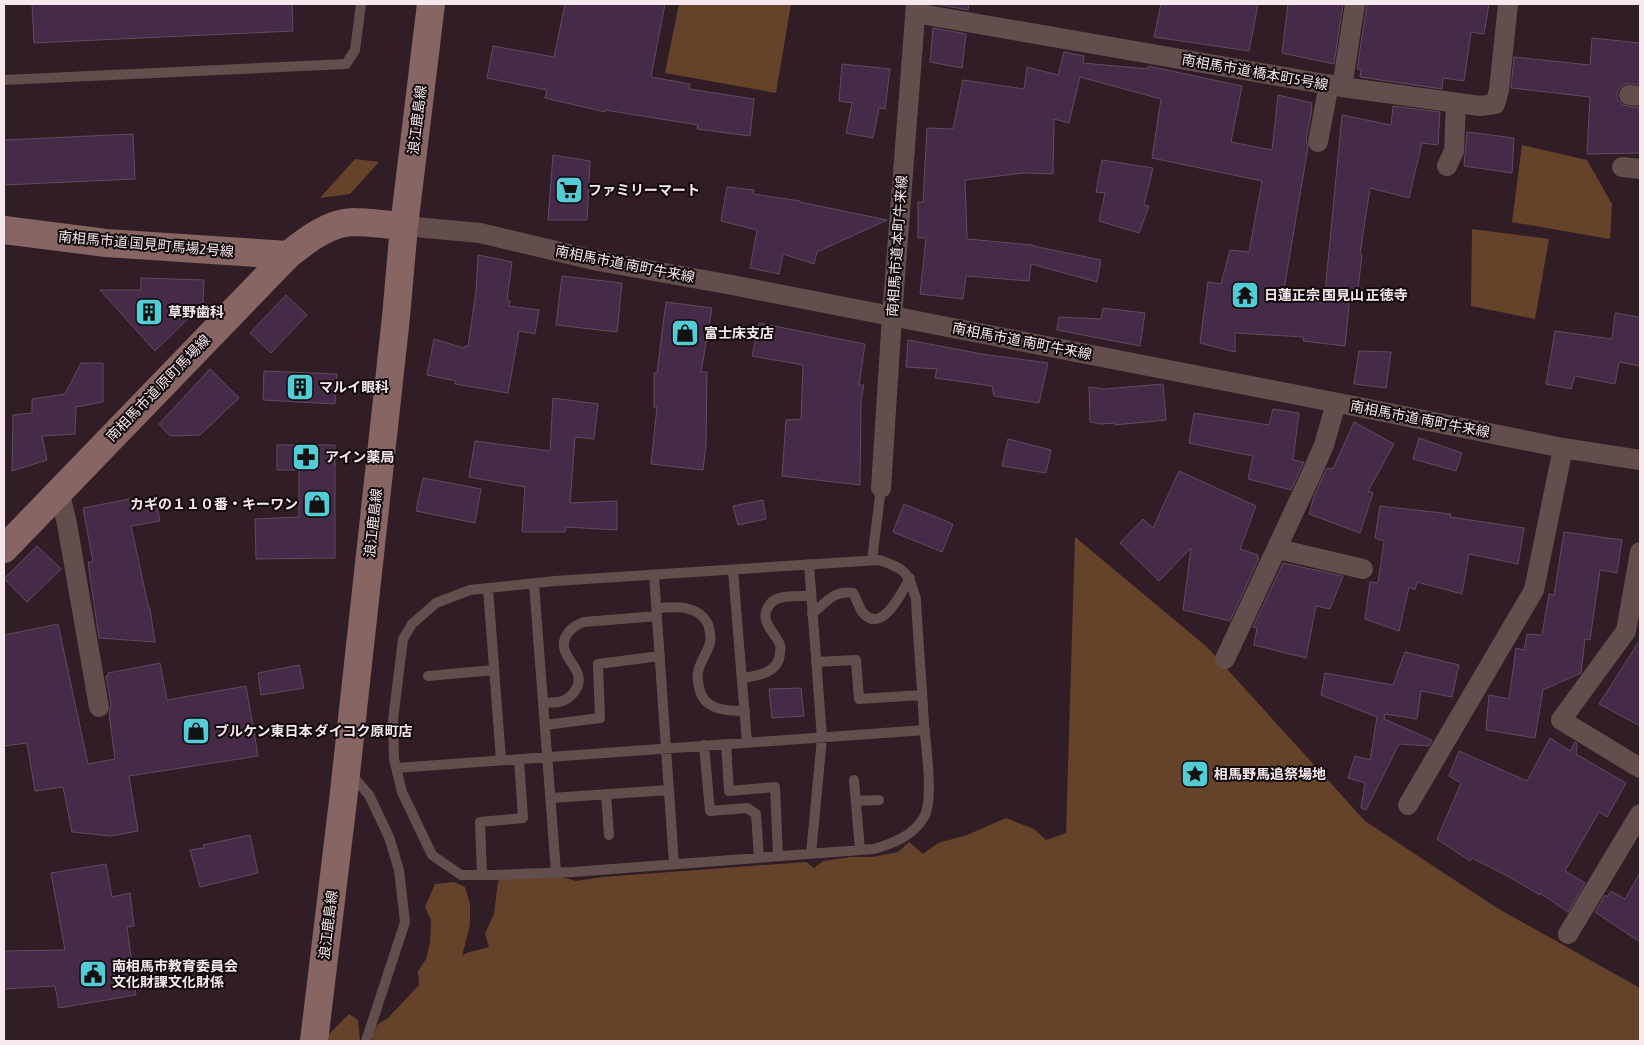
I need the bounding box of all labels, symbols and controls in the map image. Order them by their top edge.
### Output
street label: 南相馬市道 橋本町5号線 [1180,51,1330,93]
street label: 浪江鹿島線 [405,84,429,156]
supermarket icon: ファミリーマート [554,175,584,205]
street label: 南相馬市道 本町牛来線 [884,175,910,317]
place label: ファミリーマート [588,182,700,198]
street label: 南相馬市道 国見町馬場2号線 [57,228,235,260]
street label: 南相馬市道 南町牛来線 [554,243,696,285]
temple icon: 日蓮正宗 国見山 正徳寺 [1230,280,1260,310]
place label: 日蓮正宗 国見山 正徳寺 [1264,287,1408,303]
building icon: 草野歯科 [134,297,164,327]
place label: 草野歯科 [168,304,224,320]
shop icon: 富士床支店 [670,318,700,348]
street label: 南相馬市道 南町牛来線 [951,320,1093,362]
place label: 富士床支店 [704,325,774,341]
street label: 南相馬市道 原町馬場線 [103,331,213,445]
building icon: マルイ眼科 [285,372,315,402]
place label: マルイ眼科 [319,379,389,395]
street label: 南相馬市道 南町牛来線 [1349,398,1491,440]
pharmacy icon: アイン薬局 [291,442,321,472]
place label: アイン薬局 [325,449,394,465]
street label: 浪江鹿島線 [361,487,385,559]
shop icon: カギの１１０番・キーワン [302,489,332,519]
place label: カギの１１０番・キーワン [130,496,298,512]
shop icon: ブルケン東日本 ダイコク原町店 [181,716,211,746]
place label: ブルケン東日本 ダイコク原町店 [215,723,413,739]
place icon: 相馬野馬追祭場地 [1180,759,1210,789]
place label: 相馬野馬追祭場地 [1214,766,1326,782]
street label: 浪江鹿島線 [316,889,340,961]
place label: 南相馬市教育委員会 文化財課文化財係 [112,958,238,990]
public building icon: 南相馬市教育委員会 文化財課文化財係 [78,959,108,989]

